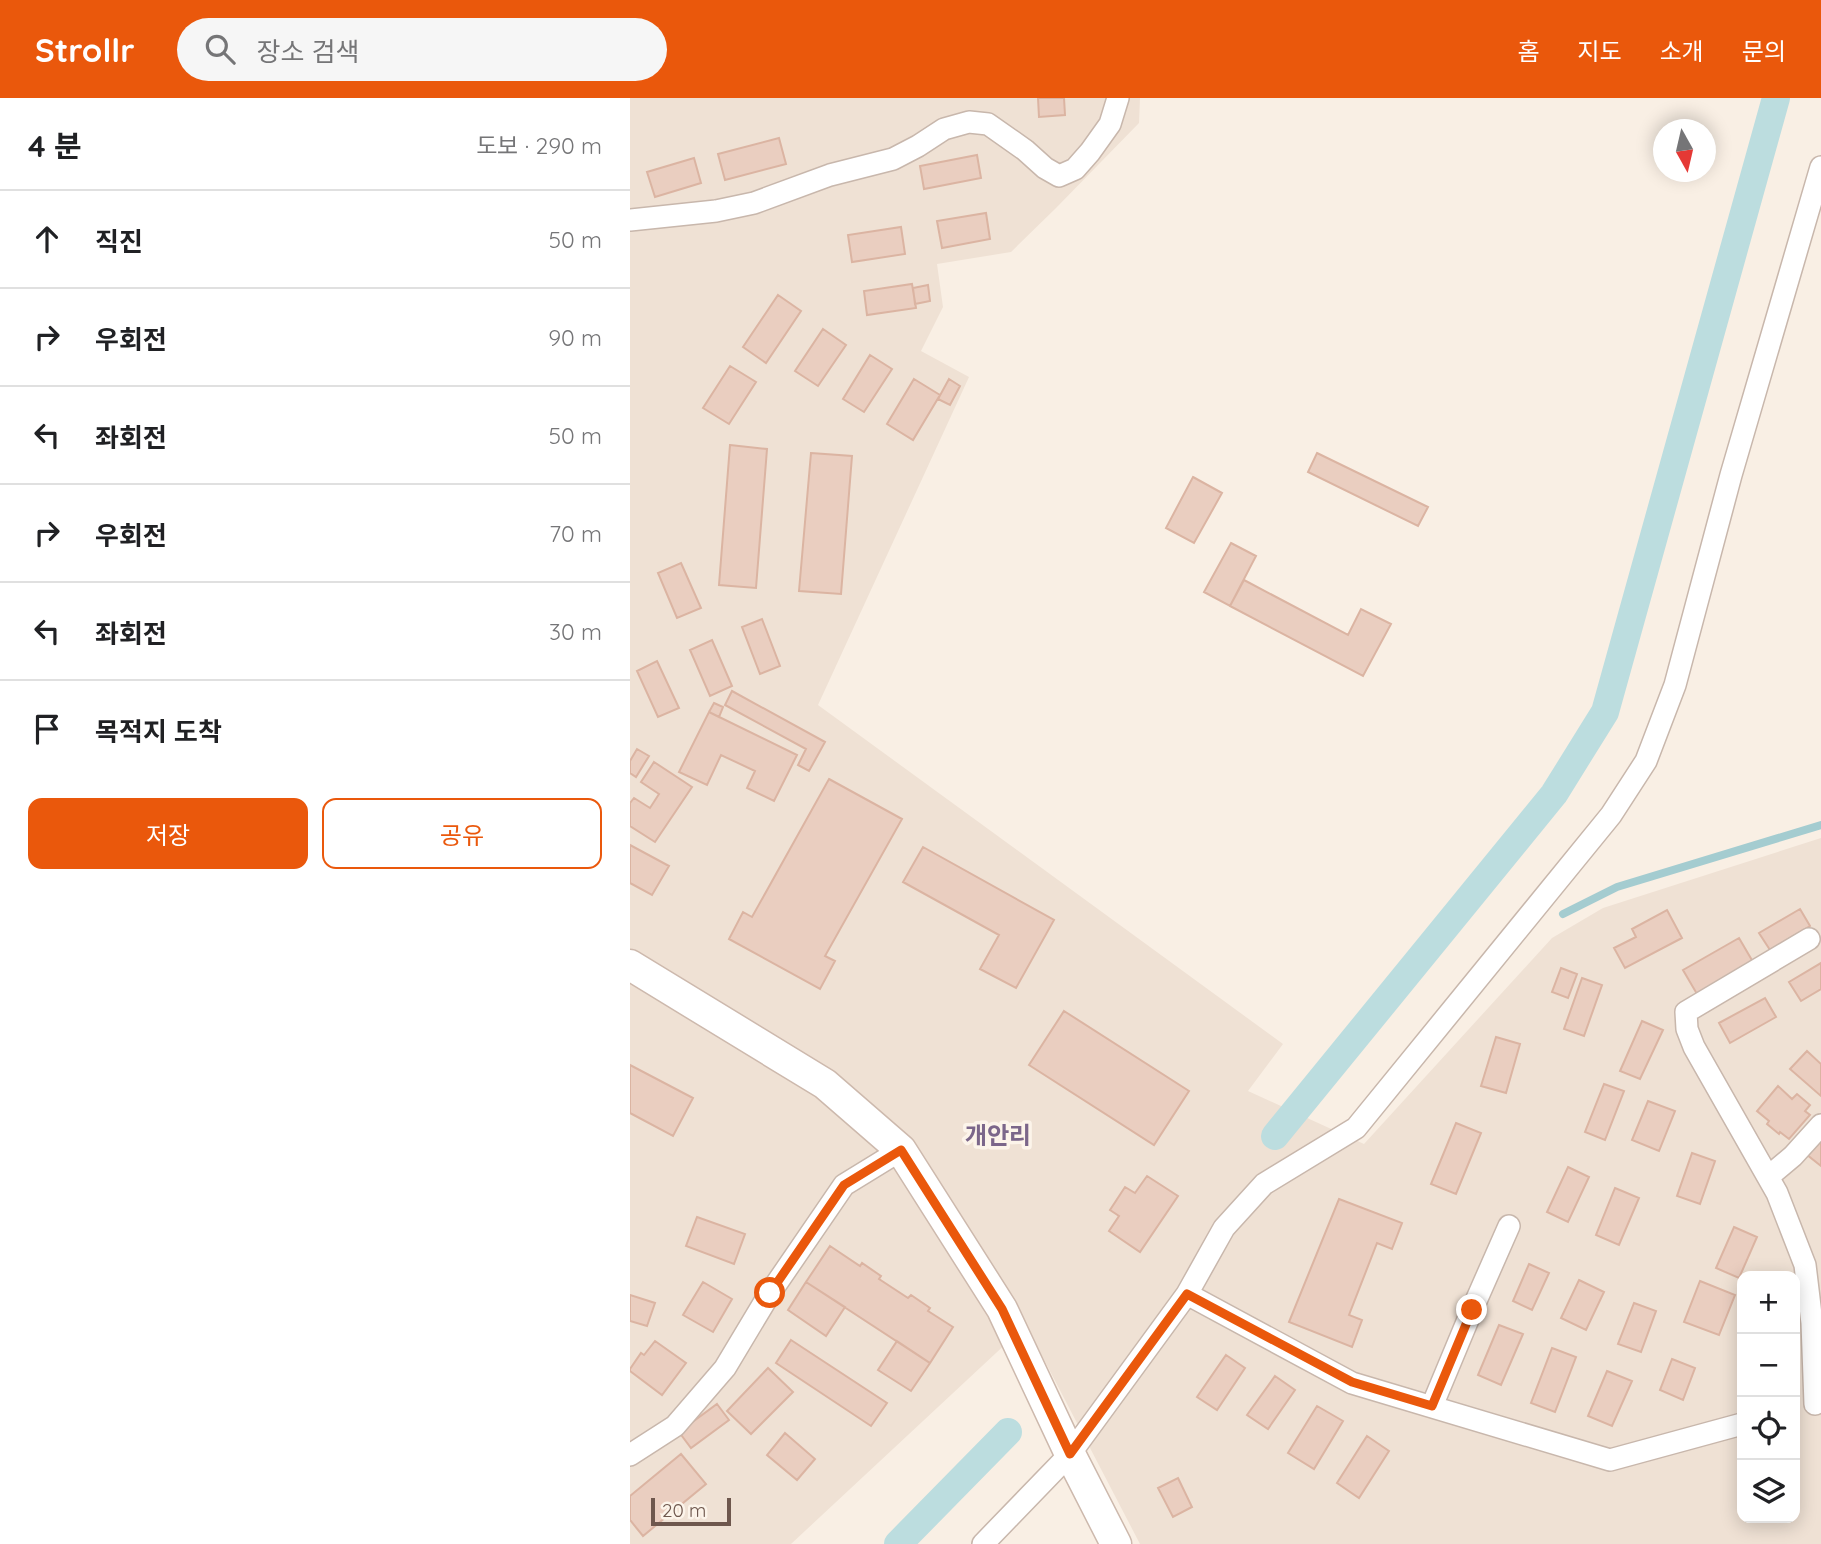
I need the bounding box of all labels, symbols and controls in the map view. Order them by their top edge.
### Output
search box [177,18,667,81]
text: Strollr [35,29,135,70]
icon: search [201,30,239,68]
text: 장소 검색 [257,35,359,68]
text: 홈 [1517,36,1539,66]
text: 지도 [1577,36,1622,66]
text: 소개 [1660,36,1704,66]
text: 문의 [1742,36,1786,66]
north arrow [1653,119,1716,182]
text: 4 분 [28,127,82,165]
text: 도보 · 290 m [476,131,602,160]
icon: ahead [28,220,66,258]
text: 직진 [95,225,143,258]
text: 50 m [549,225,602,254]
icon: right [28,318,66,356]
text: 우회전 [95,323,167,356]
text: 90 m [548,323,602,352]
icon: left [28,416,66,454]
text: 좌회전 [95,421,167,454]
text: 50 m [549,421,602,450]
icon: right [28,514,66,552]
text: 우회전 [95,519,167,552]
text: 70 m [549,519,602,548]
icon: left [28,612,66,650]
text: 좌회전 [95,617,167,650]
text: 30 m [549,617,602,646]
icon: arrive [28,710,66,748]
text: 목적지 도착 [95,715,222,748]
button: 저장 [28,798,308,869]
button: 공유 [322,798,602,869]
district label: 개안리 [965,1120,1031,1150]
map controls [1737,1271,1800,1523]
button: + [1737,1271,1800,1334]
route start [754,1277,785,1308]
route end [1456,1294,1487,1325]
button: − [1737,1334,1800,1397]
button: locate [1737,1397,1800,1460]
button: layers [1737,1460,1800,1523]
scale bar [651,1495,732,1527]
text: 20 m [662,1498,706,1522]

